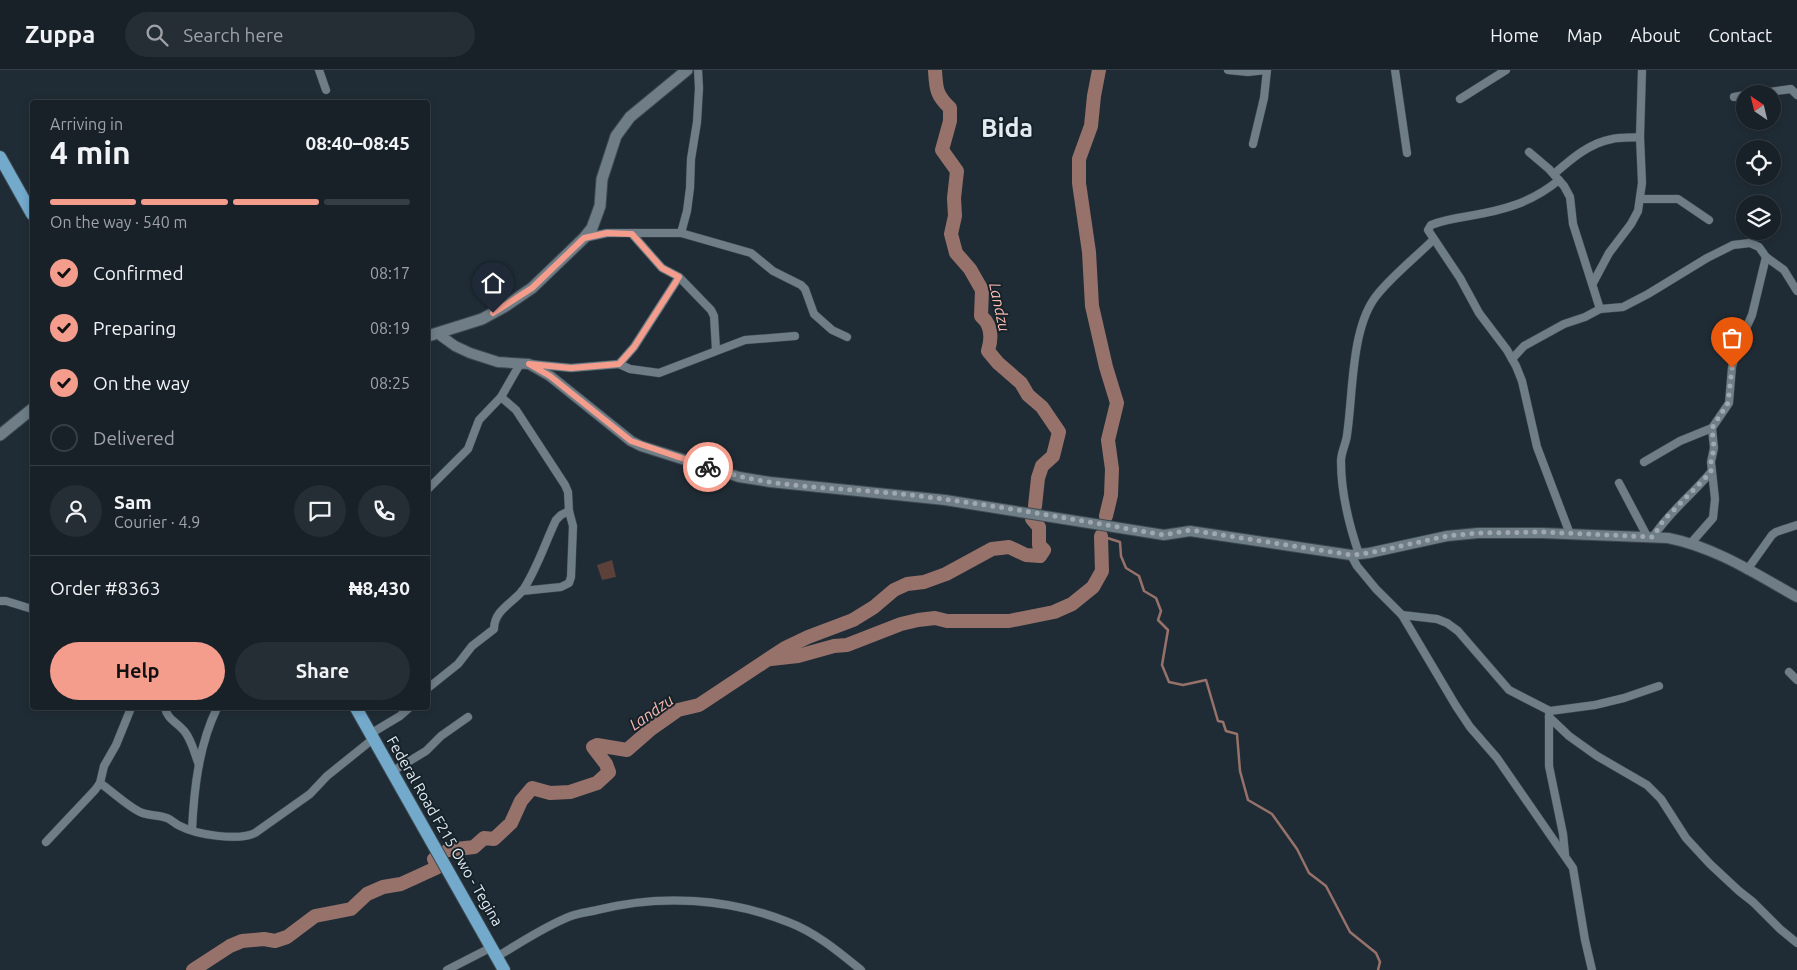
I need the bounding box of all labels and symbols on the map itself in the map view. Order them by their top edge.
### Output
north arrow [1736,85,1781,130]
district label: Bida [981,114,1033,142]
pin [472,262,514,313]
water label: Landzu [986,281,1014,333]
pin [1711,317,1753,368]
courier [683,442,733,492]
water label: Landzu [626,690,677,734]
street label: Federal Road F215 Owo - Tegina [384,733,506,929]

